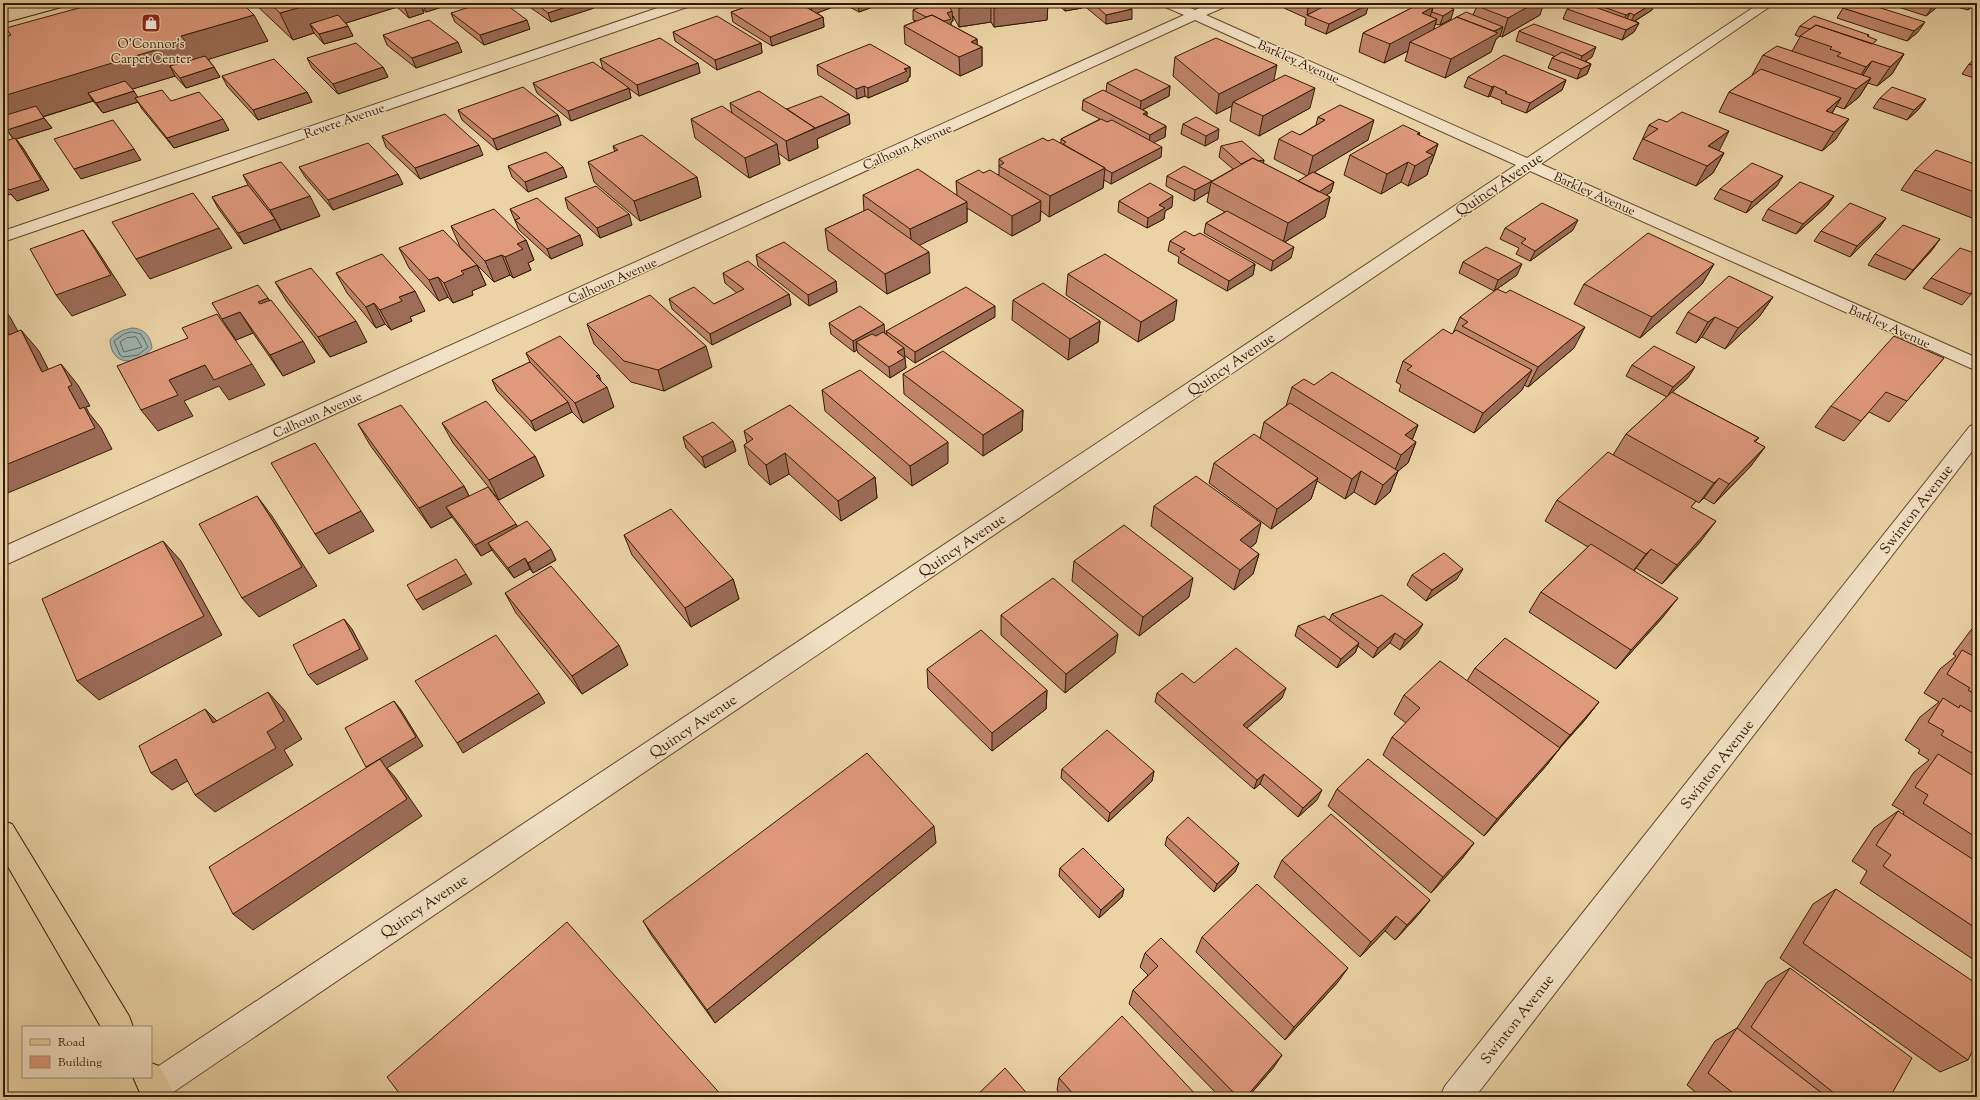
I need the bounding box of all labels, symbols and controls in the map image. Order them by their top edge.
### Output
shop icon: O'Connor's Carpet Center [140,12,162,34]
place label: O'Connor's Carpet Center [111,36,191,69]
street label: Barkley Avenue [1254,37,1342,89]
street label: Revere Avenue [302,100,387,144]
street label: Calhoun Avenue [860,120,955,176]
street label: Quincy Avenue [1452,148,1548,222]
street label: Barkley Avenue [1550,169,1638,221]
street label: Calhoun Avenue [565,254,660,310]
street label: Barkley Avenue [1845,302,1933,354]
street label: Quincy Avenue [1184,328,1280,402]
street label: Calhoun Avenue [270,388,365,444]
street label: Swinton Avenue [1875,461,1959,559]
street label: Quincy Avenue [915,509,1011,583]
street label: Quincy Avenue [646,690,742,764]
street label: Swinton Avenue [1676,716,1760,814]
street label: Quincy Avenue [377,870,473,944]
street label: Swinton Avenue [1476,971,1560,1069]
legend [22,1026,152,1078]
text: Road [58,1034,85,1052]
text: Building [58,1054,102,1072]

